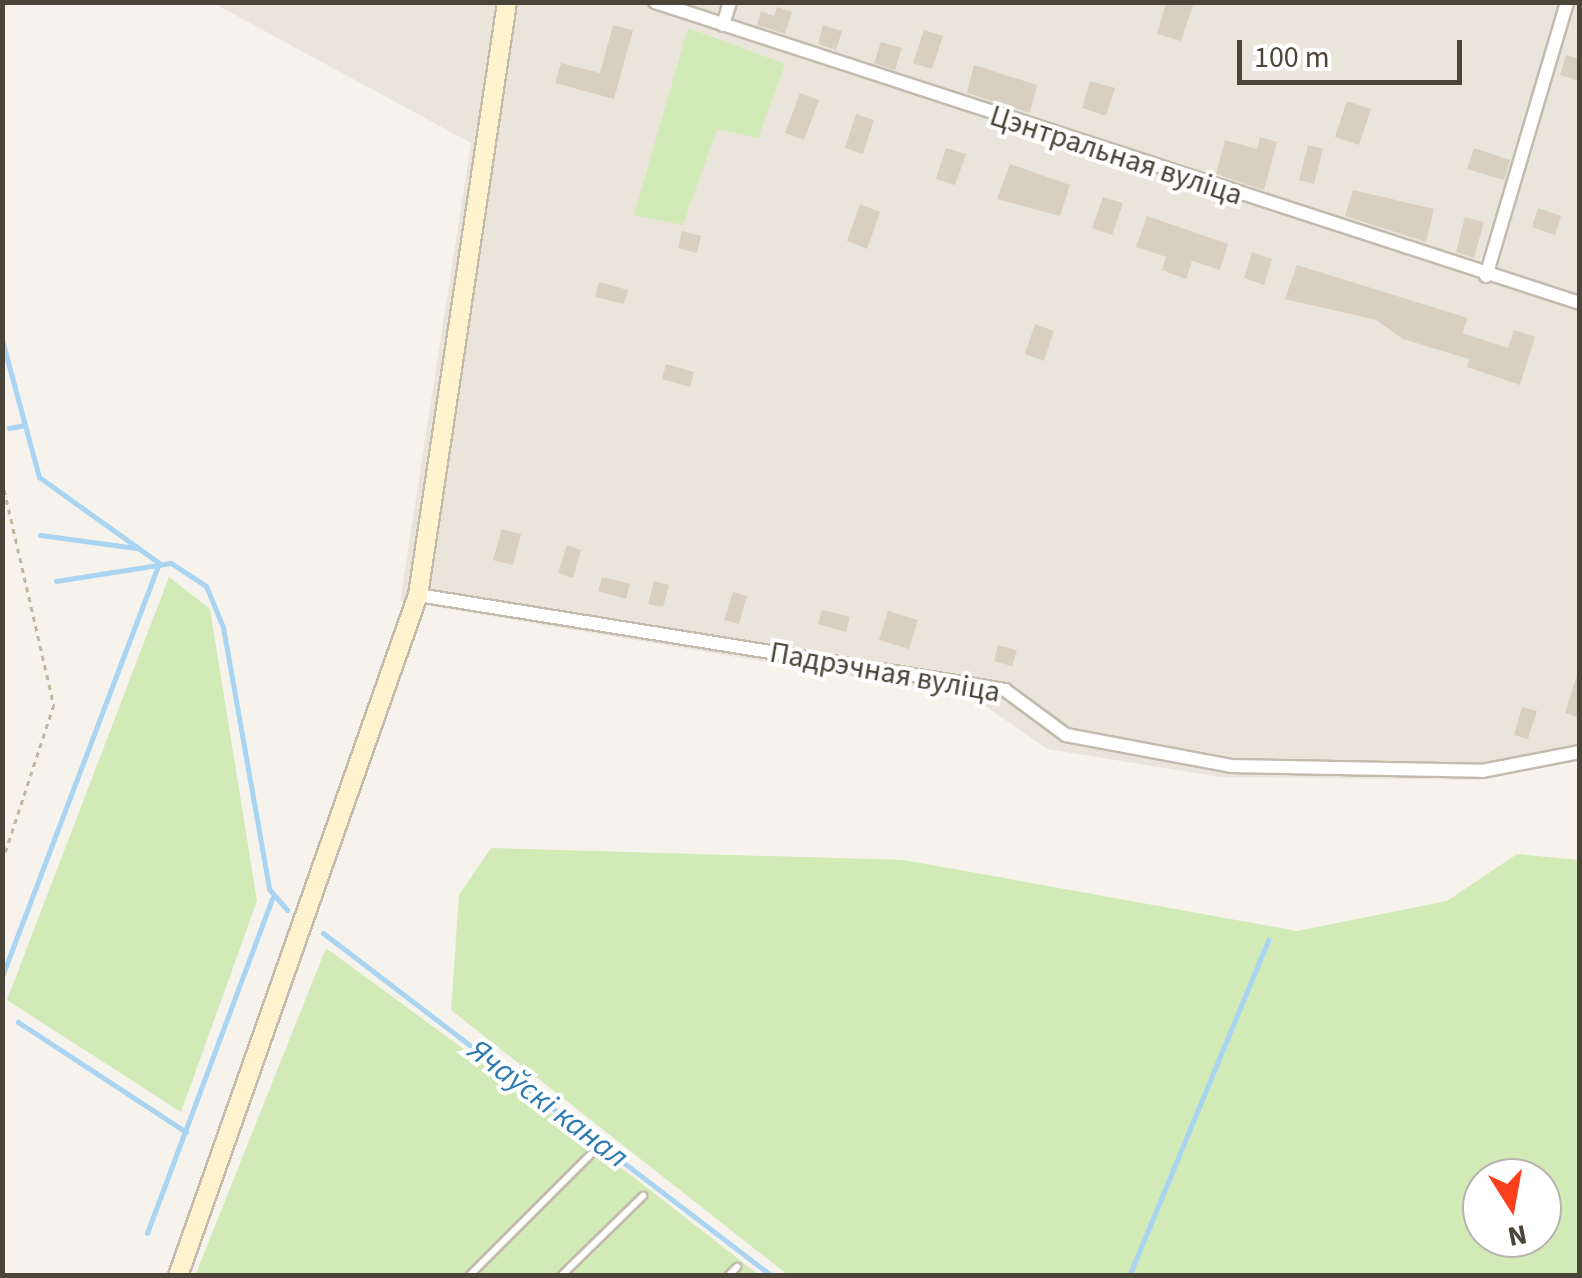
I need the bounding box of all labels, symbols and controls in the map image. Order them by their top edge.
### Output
scale bar [1242,20,1467,82]
text: 100 m [1254,36,1330,79]
street label: Цэнтральная вуліца [985,98,1247,214]
street label: Падрэчная вуліца [767,635,1003,711]
water label: Ячаўскі канал [460,1031,636,1177]
north arrow [1462,1158,1562,1258]
text: N [1504,1214,1530,1257]

